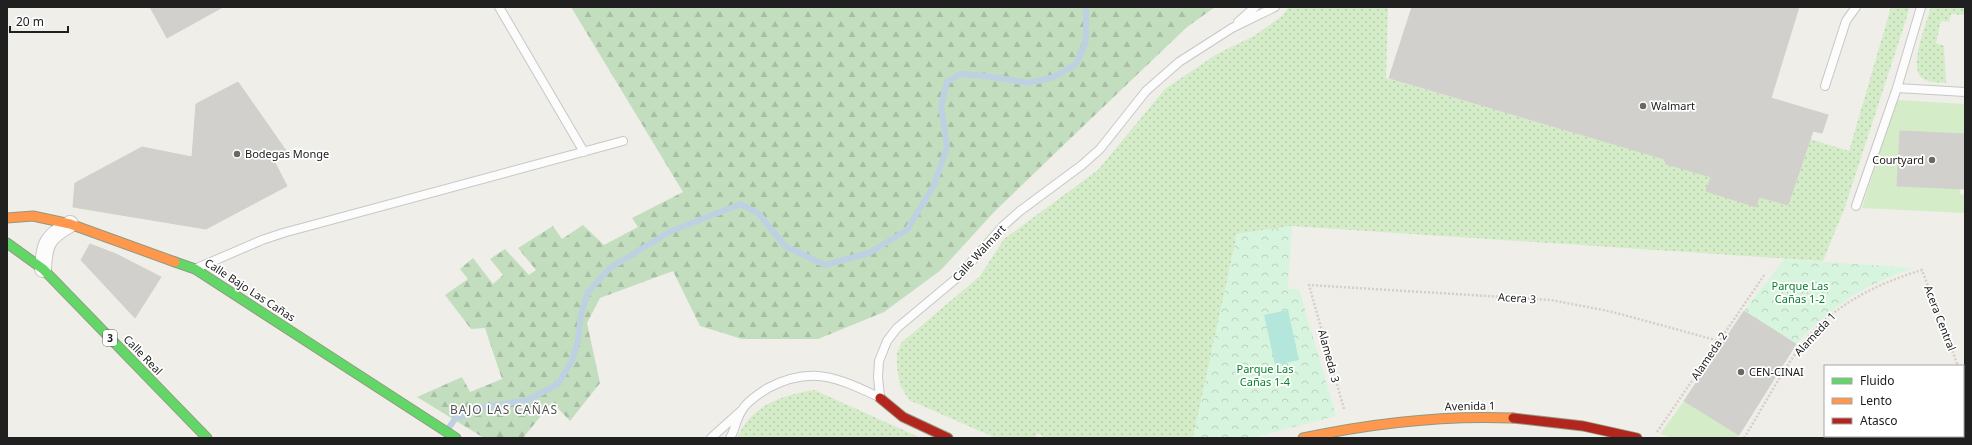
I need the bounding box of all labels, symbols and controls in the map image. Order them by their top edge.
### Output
scale bar [10,8,68,34]
text: 20 m [16,13,44,30]
place label: Walmart [1651,98,1695,113]
marker: Walmart [1638,101,1648,111]
place label: Bodegas Monge [245,146,329,161]
marker: Bodegas Monge [232,149,242,159]
place label: Courtyard [1872,152,1924,167]
marker: Courtyard [1927,155,1937,165]
street label: Calle Walmart [949,221,1009,284]
street label: Calle Bajo Las Cañas [202,255,298,324]
park label: Parque Las Cañas 1-2 [1772,278,1828,306]
street label: Acera Central [1921,283,1960,353]
street label: Acera 3 [1497,289,1537,306]
street label: Alameda 1 [1791,309,1839,359]
street label: Alameda 3 [1315,328,1344,384]
street label: Alameda 2 [1687,329,1730,383]
road number: 3 [103,330,117,346]
street label: Calle Real [121,331,166,378]
park label: Parque Las Cañas 1-4 [1237,361,1293,389]
place label: CEN-CINAI [1749,364,1804,379]
legend [1824,365,1964,437]
marker: CEN-CINAI [1736,367,1746,377]
text: Fluido [1860,372,1894,389]
text: Lento [1860,392,1892,409]
street label: Avenida 1 [1445,398,1495,413]
district label: BAJO LAS CAÑAS [450,401,558,418]
text: Atasco [1860,412,1898,429]

